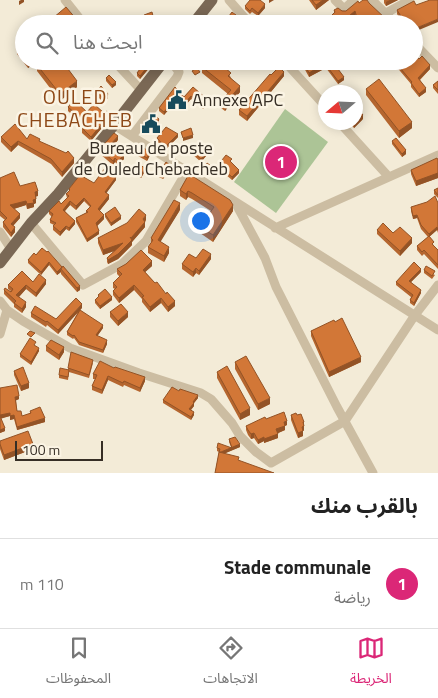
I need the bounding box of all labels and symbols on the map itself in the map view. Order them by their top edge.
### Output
district label: OULED CHEBACHEB [17,81,133,135]
north arrow [318,85,363,130]
place label: Annexe APC [192,86,283,113]
public building icon: Annexe APC [166,89,188,111]
public building icon: Bureau de poste de Ouled Chebacheb [140,113,162,135]
place label: Bureau de poste de Ouled Chebacheb [74,134,228,182]
pin: 1 [265,143,297,181]
your location [188,208,214,234]
scale bar [15,438,102,461]

